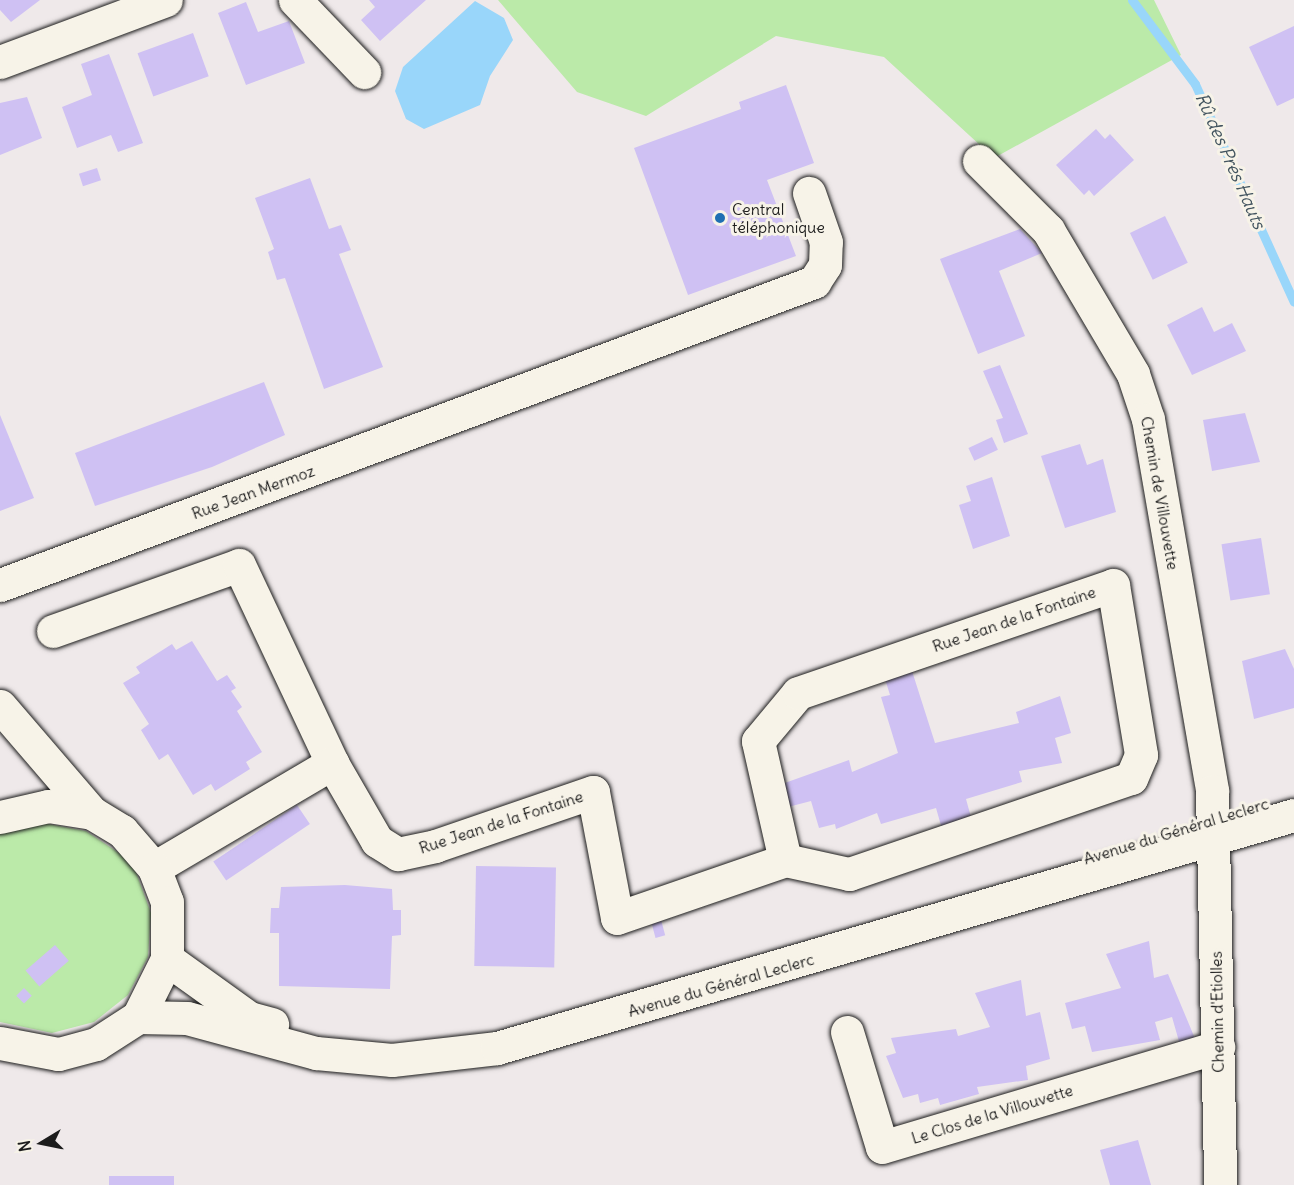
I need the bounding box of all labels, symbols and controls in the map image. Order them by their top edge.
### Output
water label: Rû des Prés Hauts [1190,90,1270,232]
place label: Central téléphonique [732,199,825,237]
marker: Central téléphonique [713,211,727,225]
street label: Chemin de Villouvette [1137,415,1183,571]
street label: Rue Jean Mermoz [189,461,317,523]
street label: Rue Jean de la Fontaine [930,582,1098,656]
street label: Rue Jean de la Fontaine [416,786,586,858]
street label: Avenue du Général Leclerc [1081,794,1271,868]
street label: Avenue du Général Leclerc [626,949,816,1021]
street label: Chemin d'Etiolles [1206,951,1228,1073]
street label: Le Clos de la Villouvette [909,1080,1075,1148]
north arrow [12,1113,72,1173]
text: N [13,1139,35,1153]

